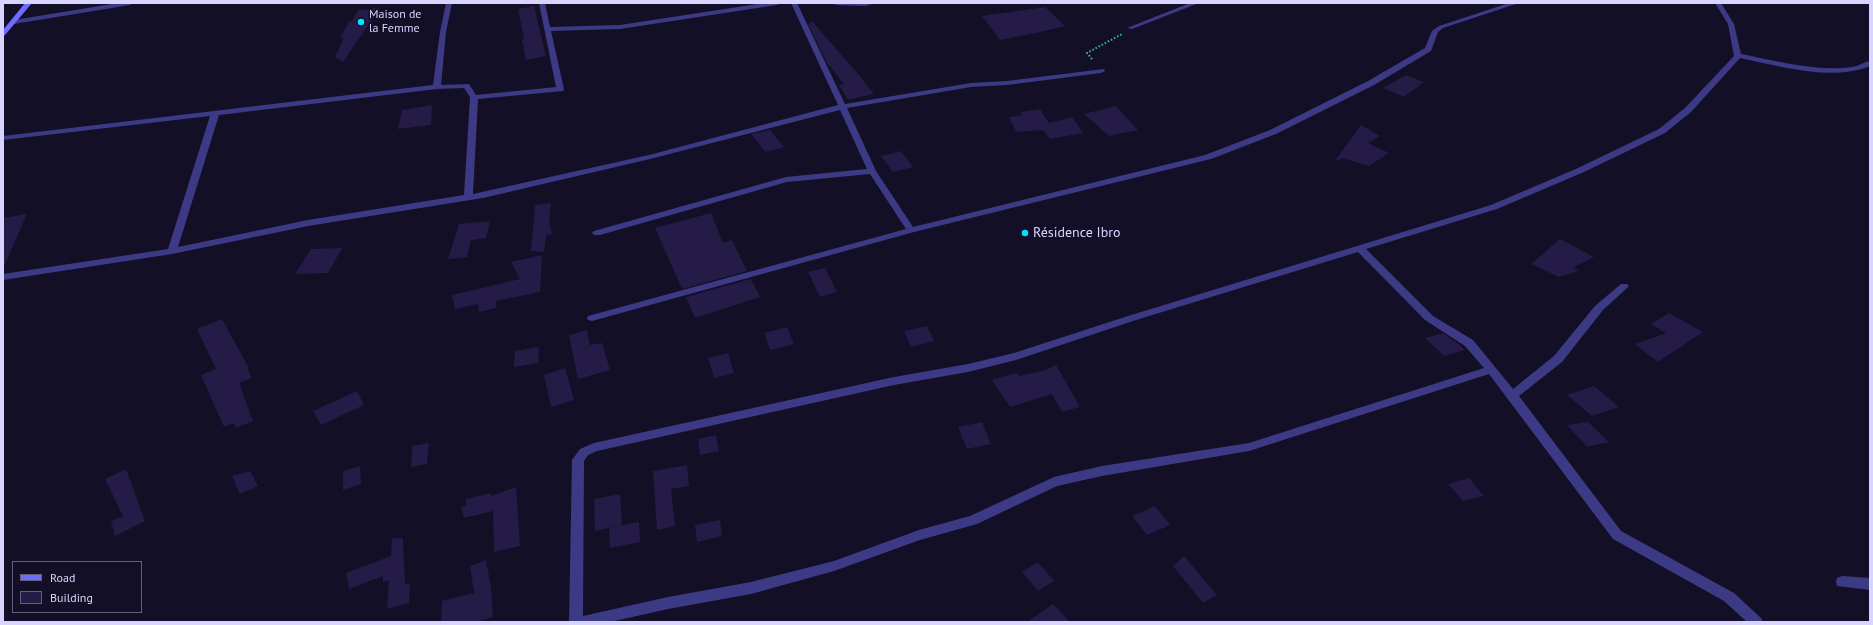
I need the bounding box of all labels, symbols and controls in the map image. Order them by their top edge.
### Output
place label: Maison de la Femme [369,8,421,36]
marker: Maison de la Femme [356,17,366,27]
place label: Résidence Ibro [1033,225,1120,241]
marker: Résidence Ibro [1020,228,1030,238]
legend [12,561,142,613]
text: Road [50,570,75,585]
text: Building [50,590,93,605]

